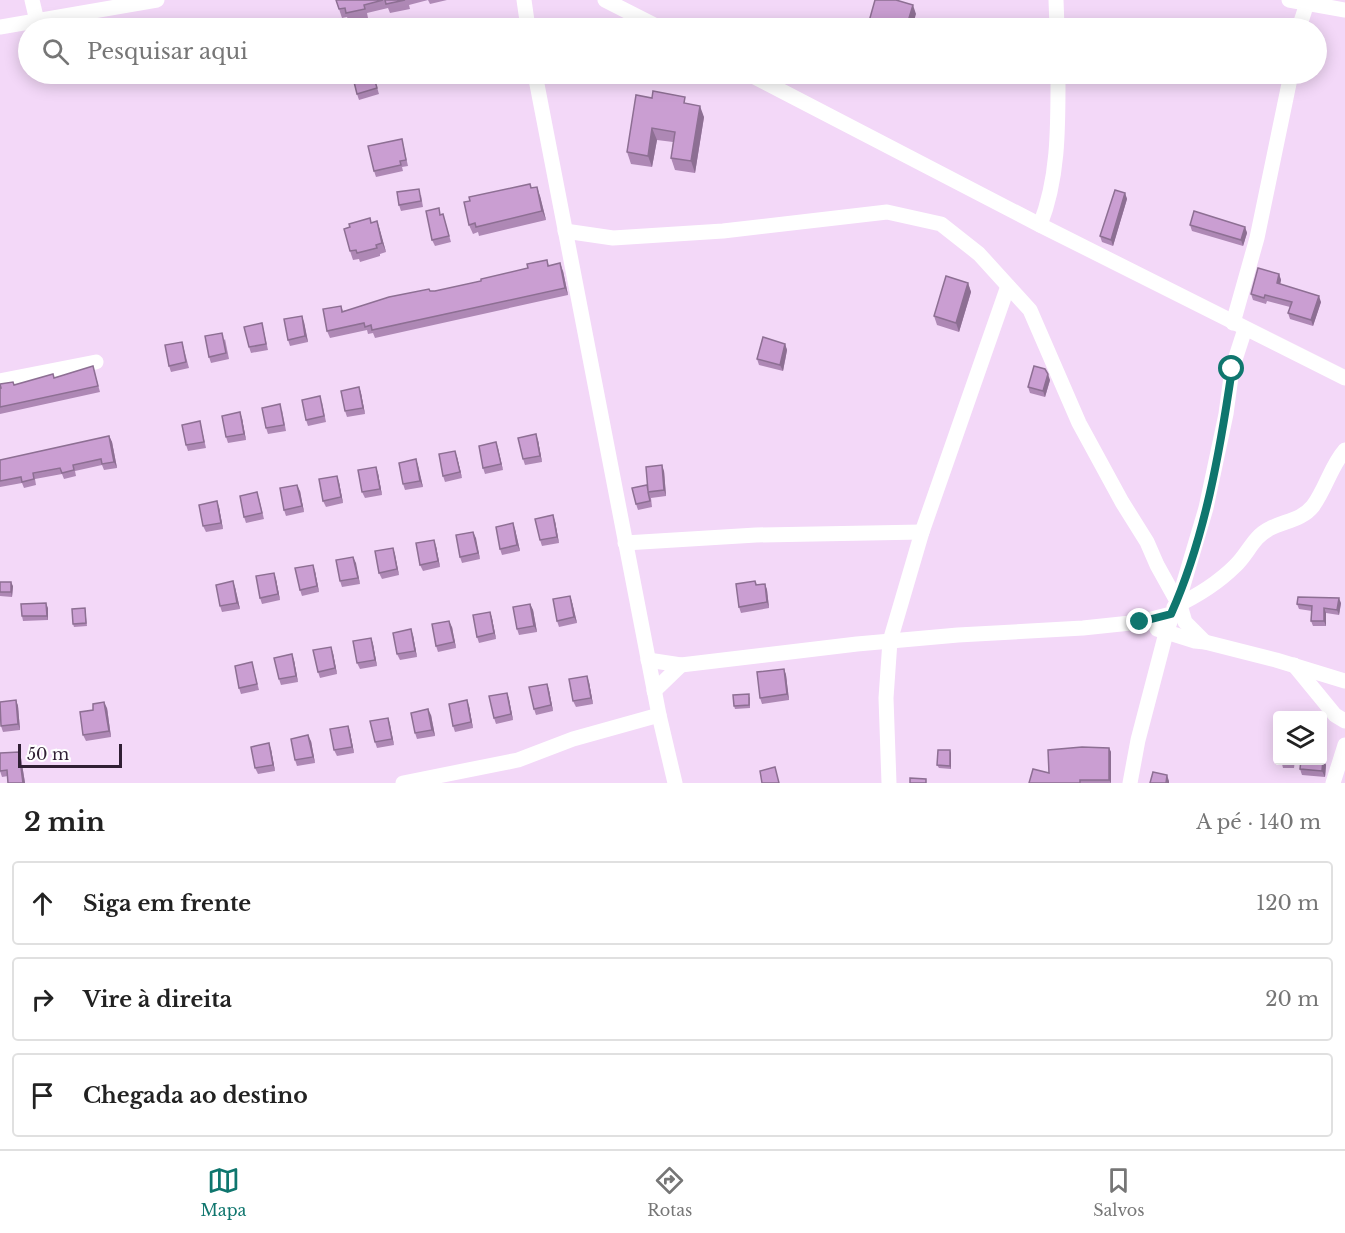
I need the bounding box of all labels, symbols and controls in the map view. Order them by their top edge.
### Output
search box [18,18,1327,84]
icon: search [39,35,72,68]
text: Pesquisar aqui [87,38,248,65]
route start [1218,355,1244,381]
route end [1126,608,1152,634]
map controls [1273,711,1327,765]
button: layers [1273,711,1327,765]
scale bar [18,741,122,768]
text: 50 m [27,744,69,764]
text: 2 min [24,806,105,838]
text: A pé · 140 m [1196,810,1321,834]
icon: ahead [26,887,59,920]
text: Siga em frente [83,890,251,917]
text: 120 m [1256,891,1319,915]
icon: right [26,983,59,1016]
text: Vire à direita [83,986,232,1013]
text: 20 m [1265,987,1319,1011]
icon: arrive [26,1079,59,1112]
text: Chegada ao destino [83,1082,308,1109]
tab: Mapa [200,1164,246,1220]
tab: Rotas [647,1164,692,1220]
tab: Salvos [1093,1164,1145,1220]

